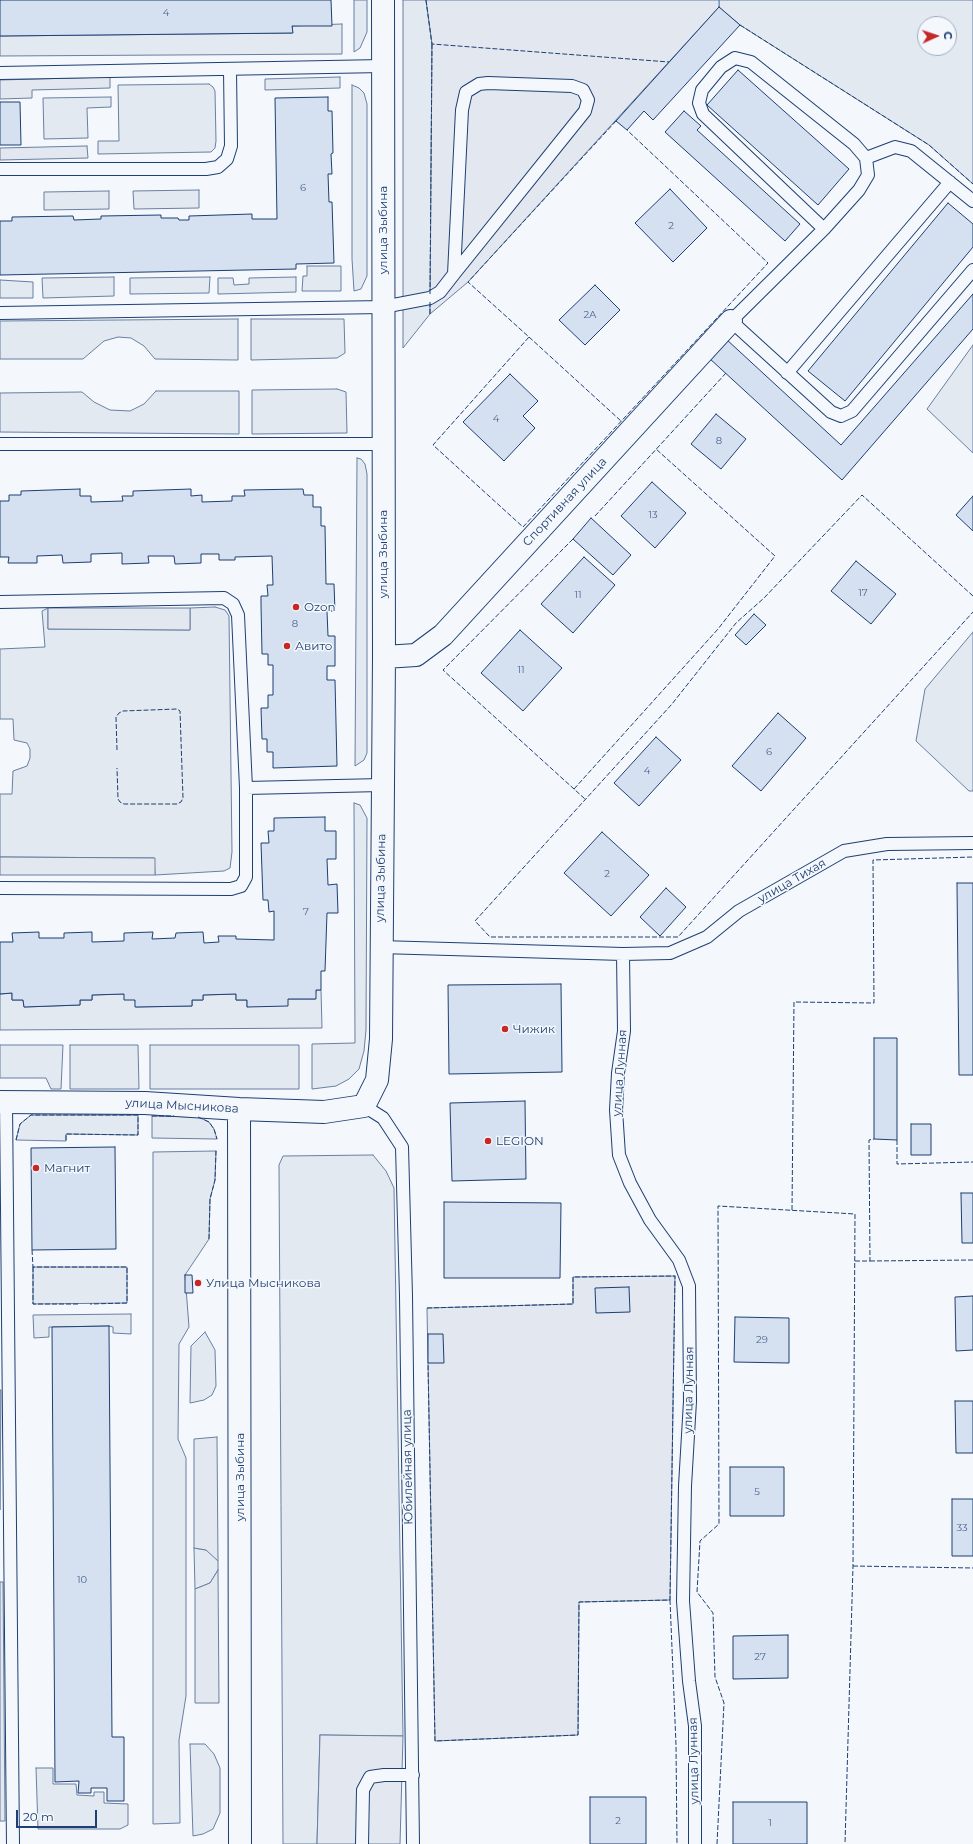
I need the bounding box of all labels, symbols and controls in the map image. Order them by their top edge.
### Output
house number: 4 [163,7,169,19]
north arrow [917,16,957,56]
text: С [941,31,955,40]
house number: 6 [300,182,306,194]
street label: улица Зыбина [376,186,390,274]
house number: 2 [668,220,674,232]
house number: 2А [583,309,597,321]
house number: 4 [493,413,499,425]
house number: 8 [716,435,722,447]
street label: Спортивная улица [520,454,610,550]
house number: 13 [648,509,658,521]
street label: улица Зыбина [376,510,390,598]
house number: 17 [858,587,868,599]
house number: 11 [574,589,582,601]
place label: Ozon [304,600,336,614]
marker: Ozon [291,602,301,612]
house number: 8 [292,618,298,630]
place label: Авито [295,639,333,653]
marker: Авито [282,641,292,651]
house number: 11 [517,664,525,676]
house number: 6 [766,746,772,758]
house number: 4 [644,765,650,777]
street label: улица Зыбина [373,834,389,922]
street label: улица Тихая [755,856,829,906]
house number: 2 [604,868,610,880]
house number: 7 [303,906,309,918]
place label: Чижик [513,1022,555,1036]
marker: Чижик [500,1024,510,1034]
street label: улица Лунная [610,1029,630,1117]
street label: улица Мысникова [125,1096,239,1116]
place label: LEGION [496,1134,544,1148]
marker: LEGION [483,1136,493,1146]
place label: Магнит [44,1161,90,1175]
marker: Магнит [31,1163,41,1173]
place label: Улица Мысникова [206,1276,321,1290]
marker: Улица Мысникова [193,1278,203,1288]
house number: 29 [756,1334,768,1346]
street label: улица Лунная [681,1346,697,1434]
street label: Юбилейная улица [400,1409,416,1525]
street label: улица Зыбина [233,1433,247,1521]
house number: 5 [754,1486,760,1498]
house number: 33 [956,1522,968,1534]
house number: 10 [77,1574,87,1586]
house number: 27 [754,1651,766,1663]
street label: улица Лунная [686,1717,702,1805]
scale bar [18,1802,99,1828]
text: 20 m [23,1809,54,1824]
house number: 2 [615,1815,621,1827]
house number: 1 [768,1817,772,1829]

